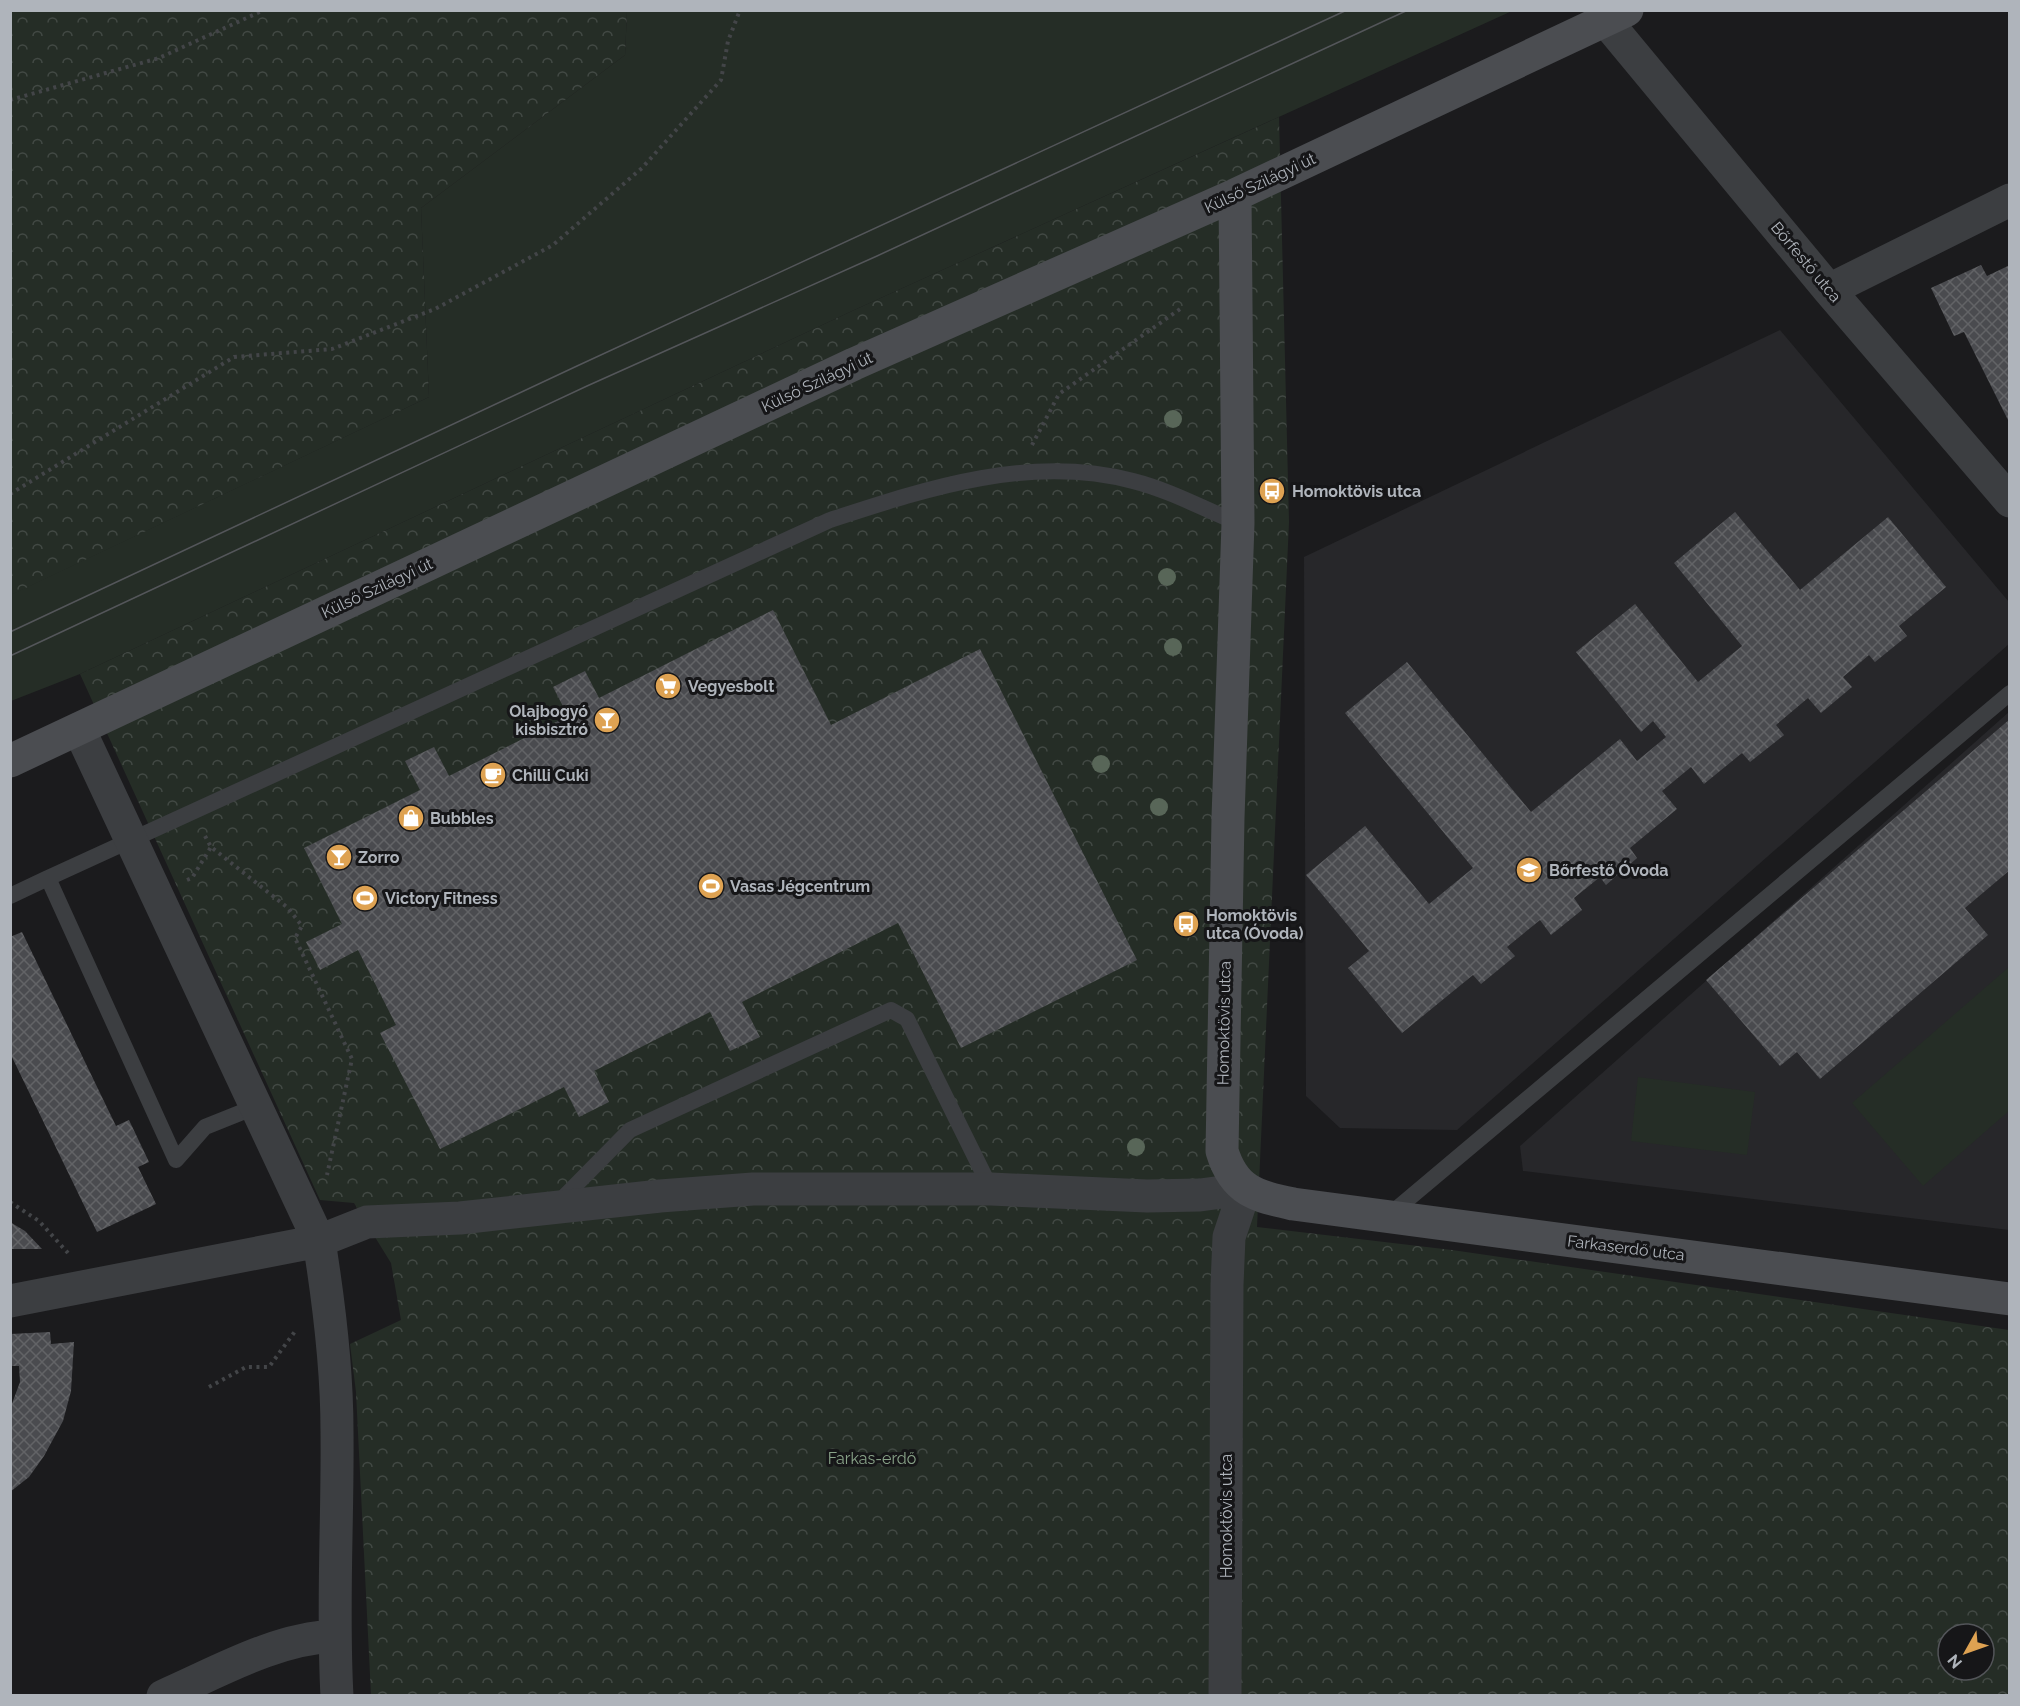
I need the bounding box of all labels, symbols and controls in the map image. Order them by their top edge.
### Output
street label: Külső Szilágyi út [1201,149,1319,217]
street label: Bőrfestő utca [1767,218,1845,306]
street label: Külső Szilágyi út [758,348,876,416]
bus stop icon: Homoktövis utca [1257,476,1287,506]
place label: Homoktövis utca [1292,482,1421,501]
street label: Külső Szilágyi út [318,554,436,622]
supermarket icon: Vegyesbolt [653,671,683,701]
place label: Vegyesbolt [688,677,774,696]
place label: Olajbogyó kisbisztró [509,702,588,739]
bar icon: Olajbogyó kisbisztró [592,705,622,735]
cafe icon: Chilli Cuki [478,760,508,790]
place label: Chilli Cuki [512,766,589,785]
shop icon: Bubbles [396,803,426,833]
place label: Bubbles [430,809,494,828]
bar icon: Zorro [324,842,354,872]
place label: Zorro [358,848,400,867]
school or university icon: Bőrfestő Óvoda [1514,855,1544,885]
place label: Bőrfestő Óvoda [1549,860,1668,880]
sports icon: Vasas Jégcentrum [696,871,726,901]
place label: Vasas Jégcentrum [730,877,870,896]
sports icon: Victory Fitness [350,883,380,913]
place label: Victory Fitness [385,889,498,908]
place label: Homoktövis utca (Óvoda) [1206,906,1303,943]
bus stop icon: Homoktövis utca (Óvoda) [1171,909,1201,939]
street label: Homoktövis utca [1213,961,1235,1085]
street label: Farkaserdő utca [1566,1231,1686,1265]
park label: Farkas-erdő [828,1449,916,1468]
street label: Homoktövis utca [1217,1454,1236,1578]
north arrow [1936,1622,1996,1682]
text: N [1944,1651,1966,1672]

